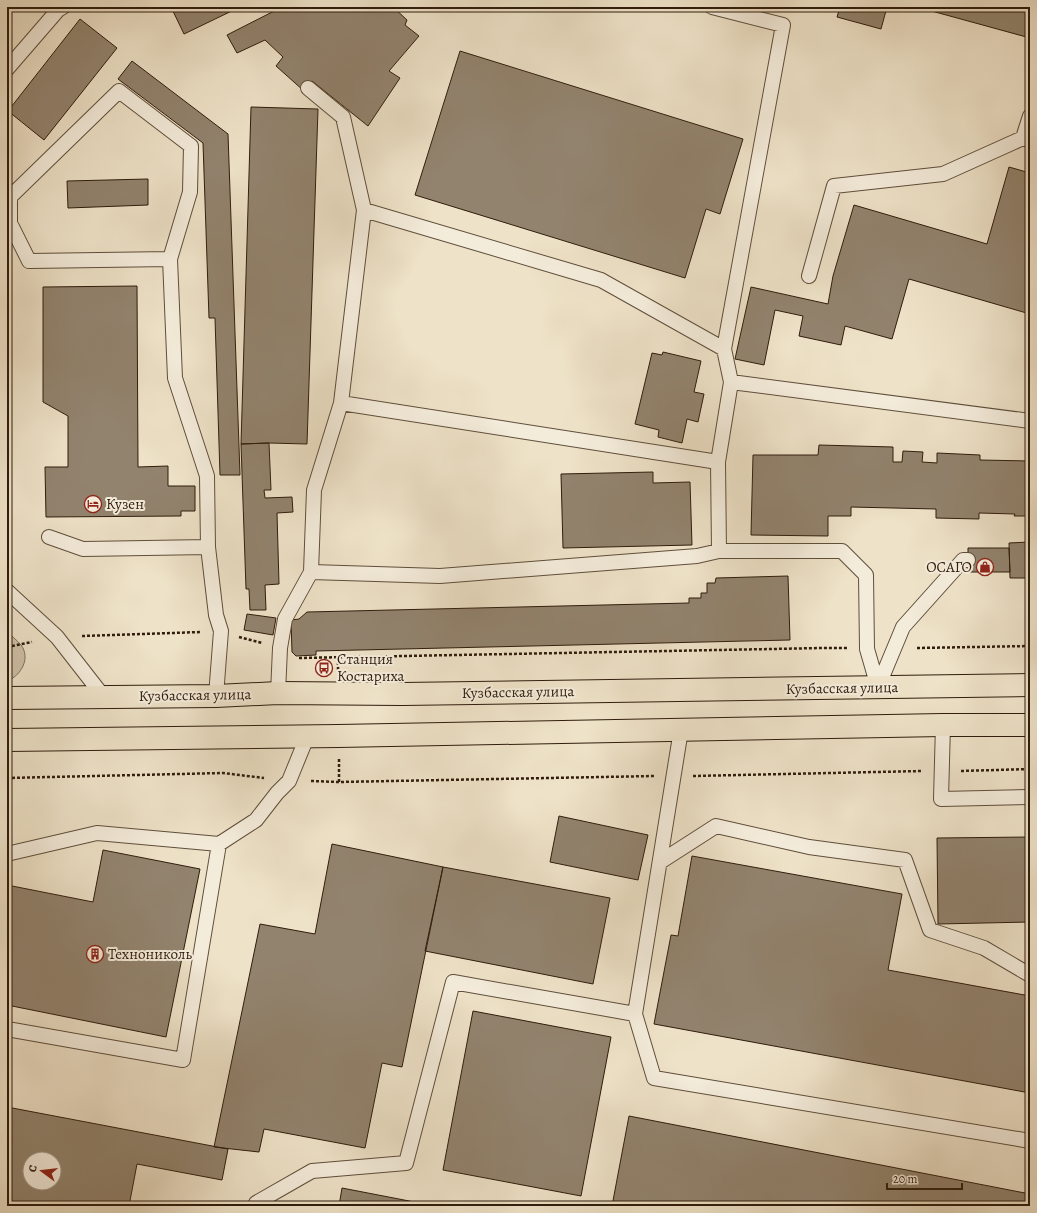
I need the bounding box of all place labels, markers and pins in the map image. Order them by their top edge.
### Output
hotel icon: Кузен [83,494,103,514]
place label: Кузен [106,494,144,514]
place label: ОСАГО [926,557,972,577]
shop icon: ОСАГО [975,557,995,577]
place label: Станция Костариха [337,649,405,686]
bus stop icon: Станция Костариха [314,658,334,678]
building icon: Технониколь [85,944,105,964]
place label: Технониколь [108,944,193,964]

